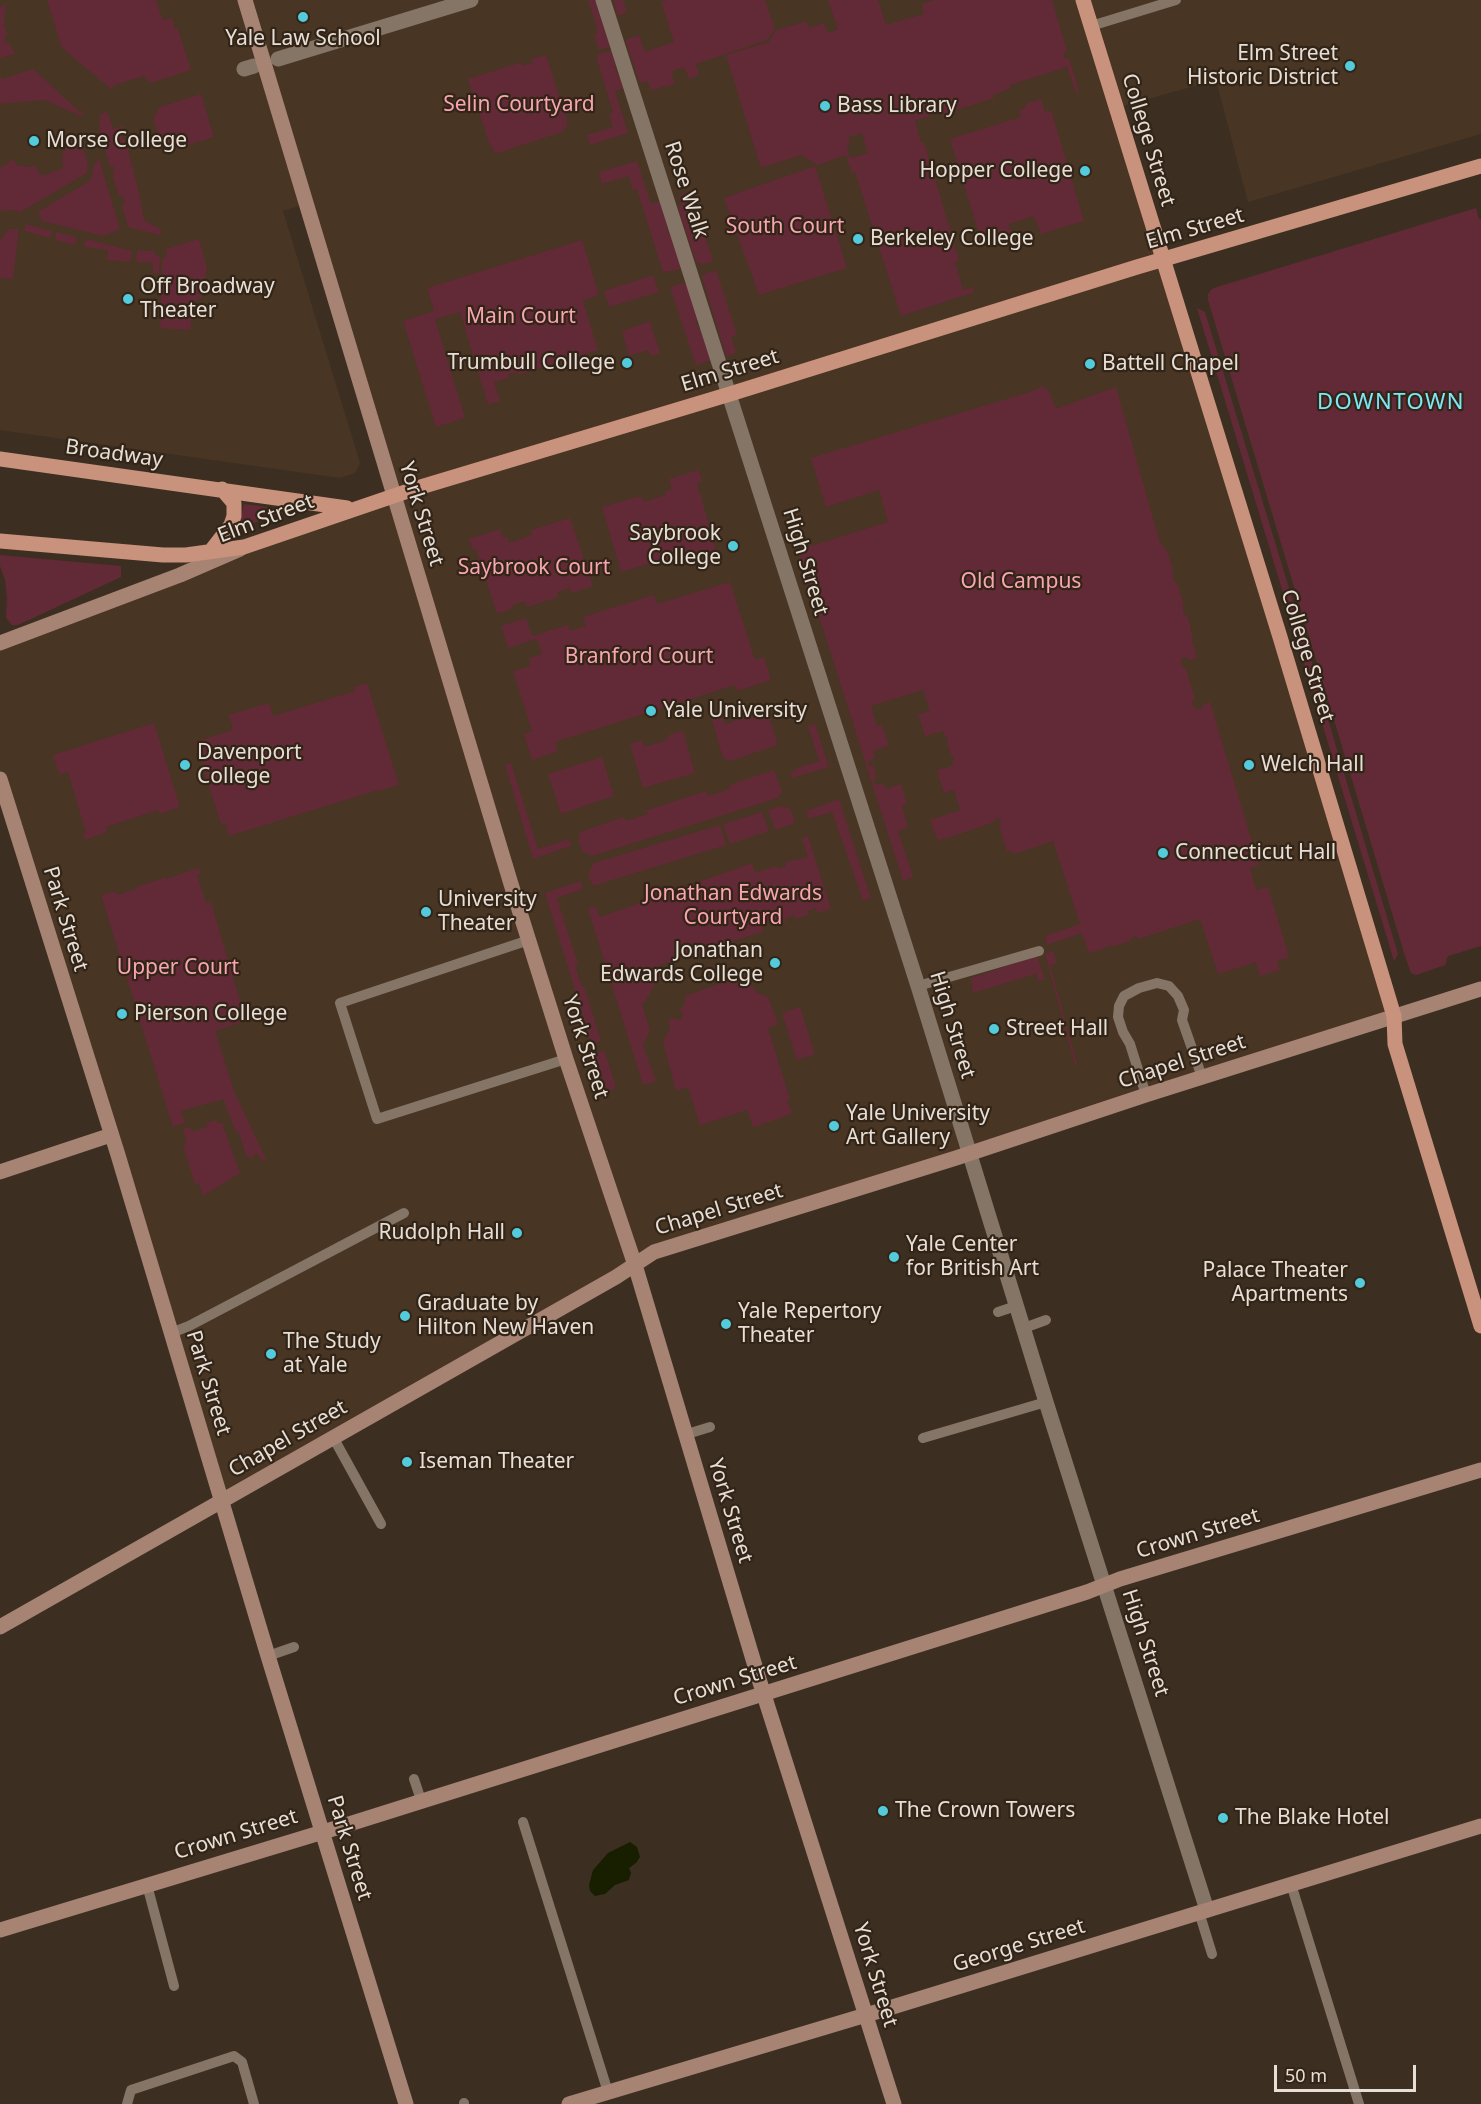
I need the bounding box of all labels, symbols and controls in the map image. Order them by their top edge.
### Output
marker: Yale Law School [296,10,310,24]
place label: Yale Law School [225,26,381,52]
place label: Elm Street Historic District [1187,41,1338,91]
marker: Elm Street Historic District [1343,59,1357,73]
street label: College Street [1116,71,1180,209]
park label: Selin Courtyard [443,92,595,118]
place label: Bass Library [837,93,957,119]
marker: Bass Library [818,99,832,113]
place label: Morse College [46,128,187,154]
marker: Morse College [27,134,41,148]
street label: Rose Walk [658,138,714,242]
place label: Hopper College [920,158,1073,184]
marker: Hopper College [1078,164,1092,178]
street label: Elm Street [1143,203,1247,255]
park label: South Court [726,214,844,240]
place label: Berkeley College [870,226,1034,252]
marker: Berkeley College [851,232,865,246]
place label: Off Broadway Theater [140,274,275,324]
marker: Off Broadway Theater [121,292,135,306]
park label: Main Court [466,304,576,330]
street label: Elm Street [678,344,782,398]
place label: Trumbull College [447,350,615,376]
place label: Battell Chapel [1102,351,1239,377]
marker: Trumbull College [620,356,634,370]
marker: Battell Chapel [1083,357,1097,371]
district label: DOWNTOWN [1317,390,1465,416]
street label: Broadway [64,435,164,473]
street label: York Street [393,459,449,569]
street label: Elm Street [214,489,318,549]
street label: High Street [777,505,833,619]
place label: Saybrook College [629,521,721,571]
marker: Saybrook College [726,539,740,553]
park label: Saybrook Court [458,555,610,581]
park label: Old Campus [961,569,1081,595]
street label: College Street [1275,587,1339,725]
park label: Branford Court [565,644,713,670]
place label: Yale University [663,698,807,724]
marker: Yale University [644,704,658,718]
place label: Davenport College [197,740,301,790]
place label: Welch Hall [1261,752,1364,778]
marker: Davenport College [178,758,192,772]
marker: Welch Hall [1242,758,1256,772]
place label: Connecticut Hall [1175,840,1336,866]
marker: Connecticut Hall [1156,846,1170,860]
street label: Park Street [37,863,93,975]
park label: Jonathan Edwards Courtyard [644,881,822,931]
place label: University Theater [438,887,537,937]
marker: University Theater [419,905,433,919]
place label: Jonathan Edwards College [600,938,763,988]
park label: Upper Court [117,955,239,981]
marker: Jonathan Edwards College [768,956,782,970]
street label: High Street [924,968,980,1082]
street label: York Street [556,992,614,1102]
place label: Pierson College [134,1001,287,1027]
marker: Pierson College [115,1007,129,1021]
place label: Street Hall [1006,1016,1108,1042]
marker: Street Hall [987,1022,1001,1036]
street label: Chapel Street [1115,1030,1249,1094]
place label: Yale University Art Gallery [846,1101,990,1151]
marker: Yale University Art Gallery [827,1119,841,1133]
street label: Chapel Street [652,1179,786,1241]
place label: Rudolph Hall [378,1220,505,1246]
marker: Rudolph Hall [510,1226,524,1240]
place label: Yale Center for British Art [906,1232,1039,1282]
marker: Yale Center for British Art [887,1250,901,1264]
place label: Palace Theater Apartments [1203,1258,1348,1308]
marker: Palace Theater Apartments [1353,1276,1367,1290]
place label: Graduate by Hilton New Haven [417,1291,594,1341]
place label: Yale Repertory Theater [738,1299,881,1349]
marker: Graduate by Hilton New Haven [398,1309,412,1323]
marker: Yale Repertory Theater [719,1317,733,1331]
street label: Park Street [180,1327,236,1439]
place label: The Study at Yale [283,1329,381,1379]
marker: The Study at Yale [264,1347,278,1361]
street label: Chapel Street [224,1395,352,1483]
place label: Iseman Theater [419,1449,574,1475]
marker: Iseman Theater [400,1455,414,1469]
street label: York Street [702,1456,758,1566]
street label: Crown Street [1133,1503,1263,1565]
street label: High Street [1116,1586,1174,1700]
street label: Crown Street [670,1650,800,1712]
street label: Park Street [321,1792,377,1904]
place label: The Crown Towers [895,1798,1075,1824]
street label: Crown Street [171,1804,301,1866]
marker: The Crown Towers [876,1804,890,1818]
place label: The Blake Hotel [1235,1805,1389,1831]
marker: The Blake Hotel [1216,1811,1230,1825]
street label: George Street [950,1914,1088,1978]
street label: York Street [847,1920,903,2030]
scale bar [1277,2053,1420,2091]
text: 50 m [1285,2063,1327,2087]

